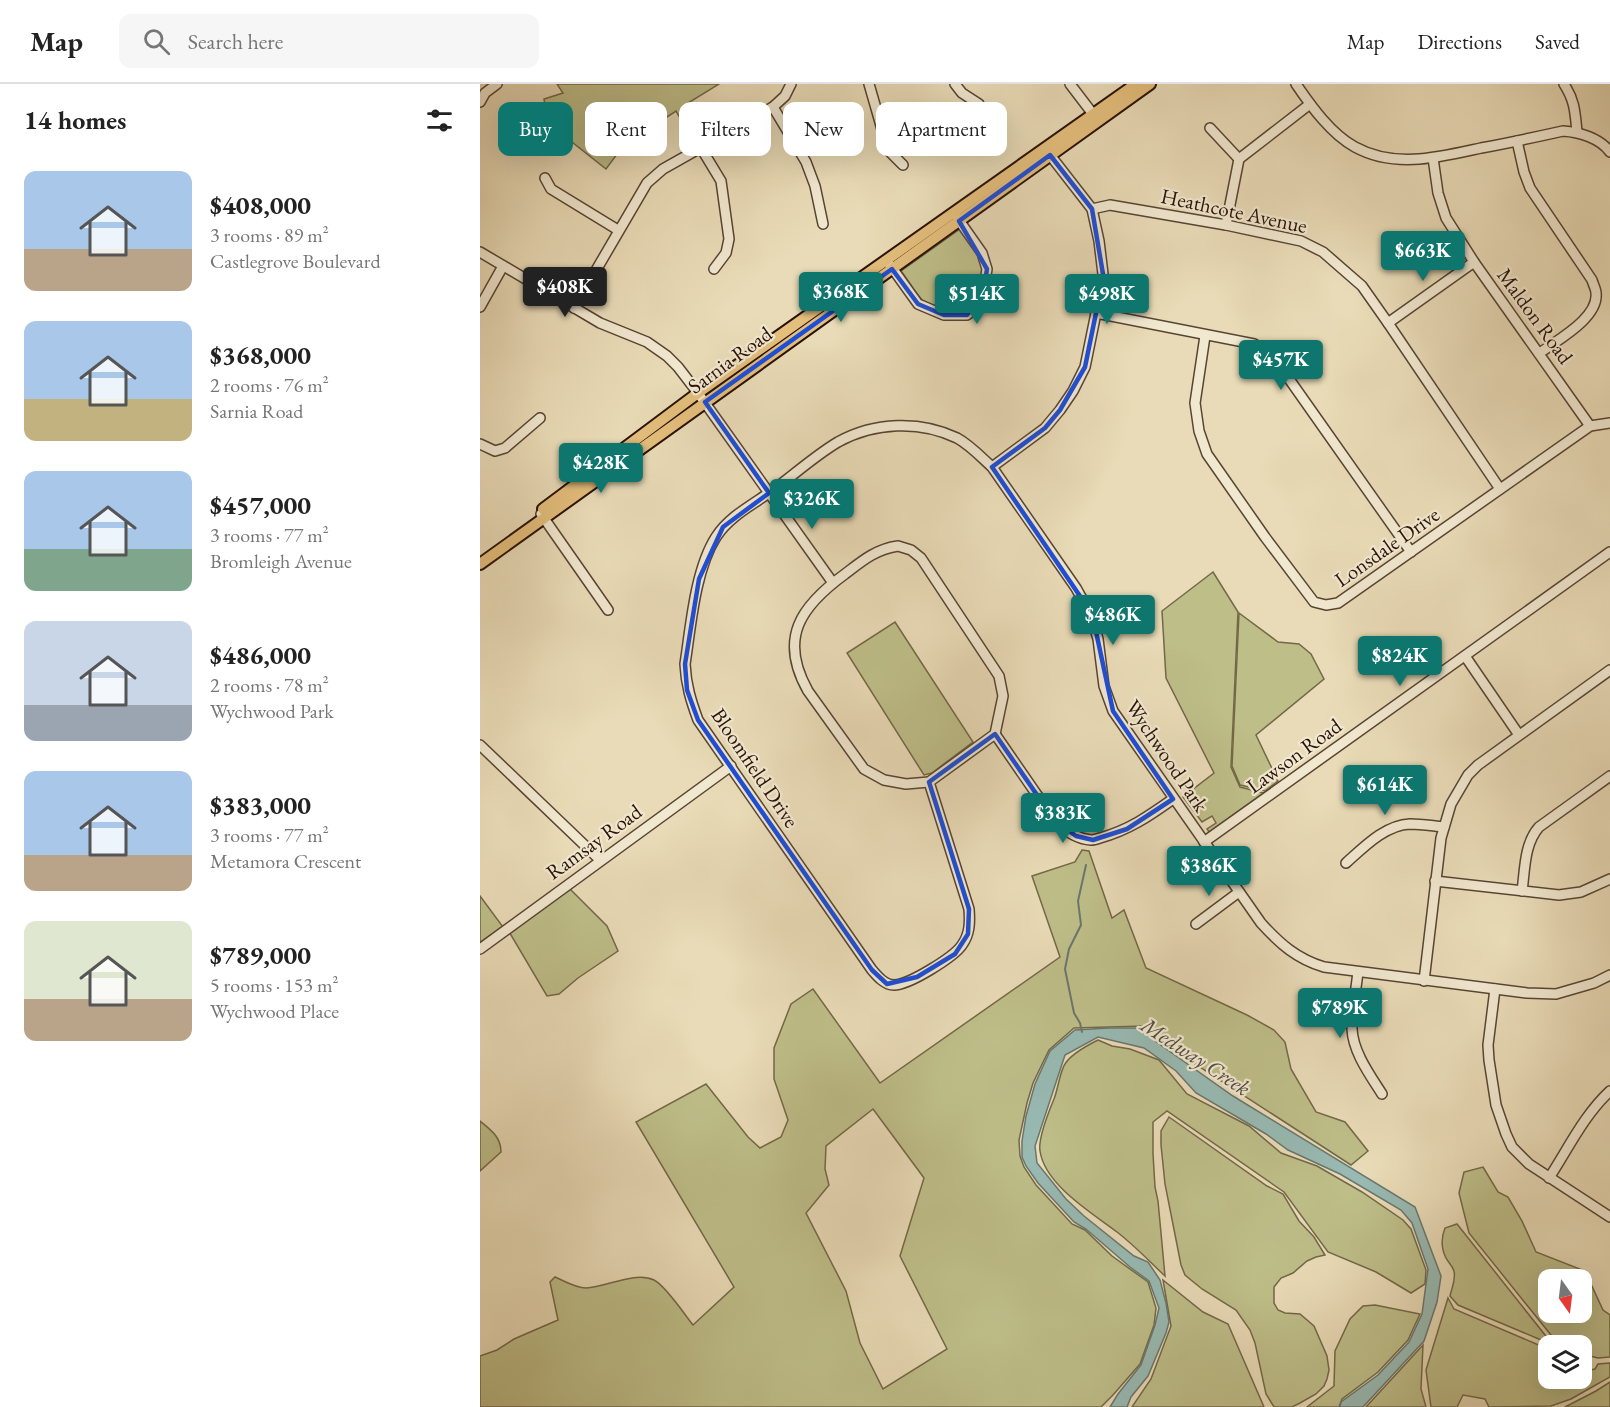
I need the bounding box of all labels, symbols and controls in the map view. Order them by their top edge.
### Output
search box [119,14,539,68]
text: Map [30,23,83,59]
icon: search [140,25,173,58]
text: Search here [188,27,283,56]
text: Map [1347,28,1384,55]
text: Directions [1417,28,1502,55]
text: Saved [1535,28,1580,55]
chip: Buy [498,102,573,156]
chip: Rent [585,102,667,156]
chip: Filters [679,102,771,156]
chip: New [783,102,864,156]
chip: Apartment [876,102,1007,156]
text: 14 homes [24,103,126,137]
icon: filters [423,104,456,137]
street label: Heathcote Avenue [1159,182,1310,239]
text: $408,000 [210,188,311,222]
icon: home [72,195,144,267]
text: 3 rooms · 89 m² [210,222,329,248]
pin: $663K [1381,231,1465,282]
text: $663K [1395,237,1451,263]
text: Castlegrove Boulevard [210,248,381,274]
street label: Maldon Road [1492,262,1580,369]
pin: $408K [523,267,607,318]
pin: $368K [799,272,883,323]
text: $408K [537,273,593,299]
pin: $514K [935,274,1019,325]
pin: $498K [1065,274,1149,325]
text: $368K [813,278,869,304]
text: $514K [949,280,1005,306]
text: $498K [1079,280,1135,306]
street label: Sarnia Road [682,320,778,399]
text: $368,000 [210,338,311,372]
pin: $457K [1239,340,1323,391]
icon: home [72,345,144,417]
text: $457K [1253,346,1309,372]
text: 2 rooms · 76 m² [210,372,329,398]
text: Sarnia Road [210,398,303,424]
pin: $428K [559,443,643,494]
text: $428K [573,449,629,475]
pin: $326K [770,479,854,530]
text: $326K [784,485,840,511]
text: $457,000 [210,488,311,522]
icon: home [72,495,144,567]
street label: Lonsdale Drive [1329,501,1444,593]
text: 3 rooms · 77 m² [210,522,329,548]
text: Bromleigh Avenue [210,548,352,574]
pin: $486K [1071,595,1155,646]
text: $486K [1085,601,1141,627]
pin: $824K [1358,636,1442,687]
text: $486,000 [210,638,311,672]
text: $824K [1372,642,1428,668]
icon: home [72,645,144,717]
text: 2 rooms · 78 m² [210,672,329,698]
street label: Wychwood Park [1120,694,1216,818]
text: Wychwood Park [210,698,334,724]
street label: Bloomfield Drive [706,703,805,833]
street label: Lawson Road [1241,712,1347,799]
pin: $614K [1343,765,1427,816]
text: $614K [1357,771,1413,797]
text: $383,000 [210,788,311,822]
pin: $383K [1021,793,1105,844]
icon: home [72,795,144,867]
street label: Ramsay Road [540,798,647,885]
text: $383K [1035,799,1091,825]
text: 3 rooms · 77 m² [210,822,329,848]
pin: $386K [1167,846,1251,897]
text: Metamora Crescent [210,848,361,874]
text: $386K [1181,852,1237,878]
text: $789,000 [210,938,311,972]
icon: home [72,945,144,1017]
text: 5 rooms · 153 m² [210,972,338,998]
pin: $789K [1298,988,1382,1039]
text: $789K [1312,994,1368,1020]
text: Wychwood Place [210,998,339,1024]
water label: Medway Creek [1134,1009,1256,1103]
north arrow [1538,1269,1592,1323]
map controls [1538,1269,1592,1389]
button: layers [1538,1335,1592,1389]

